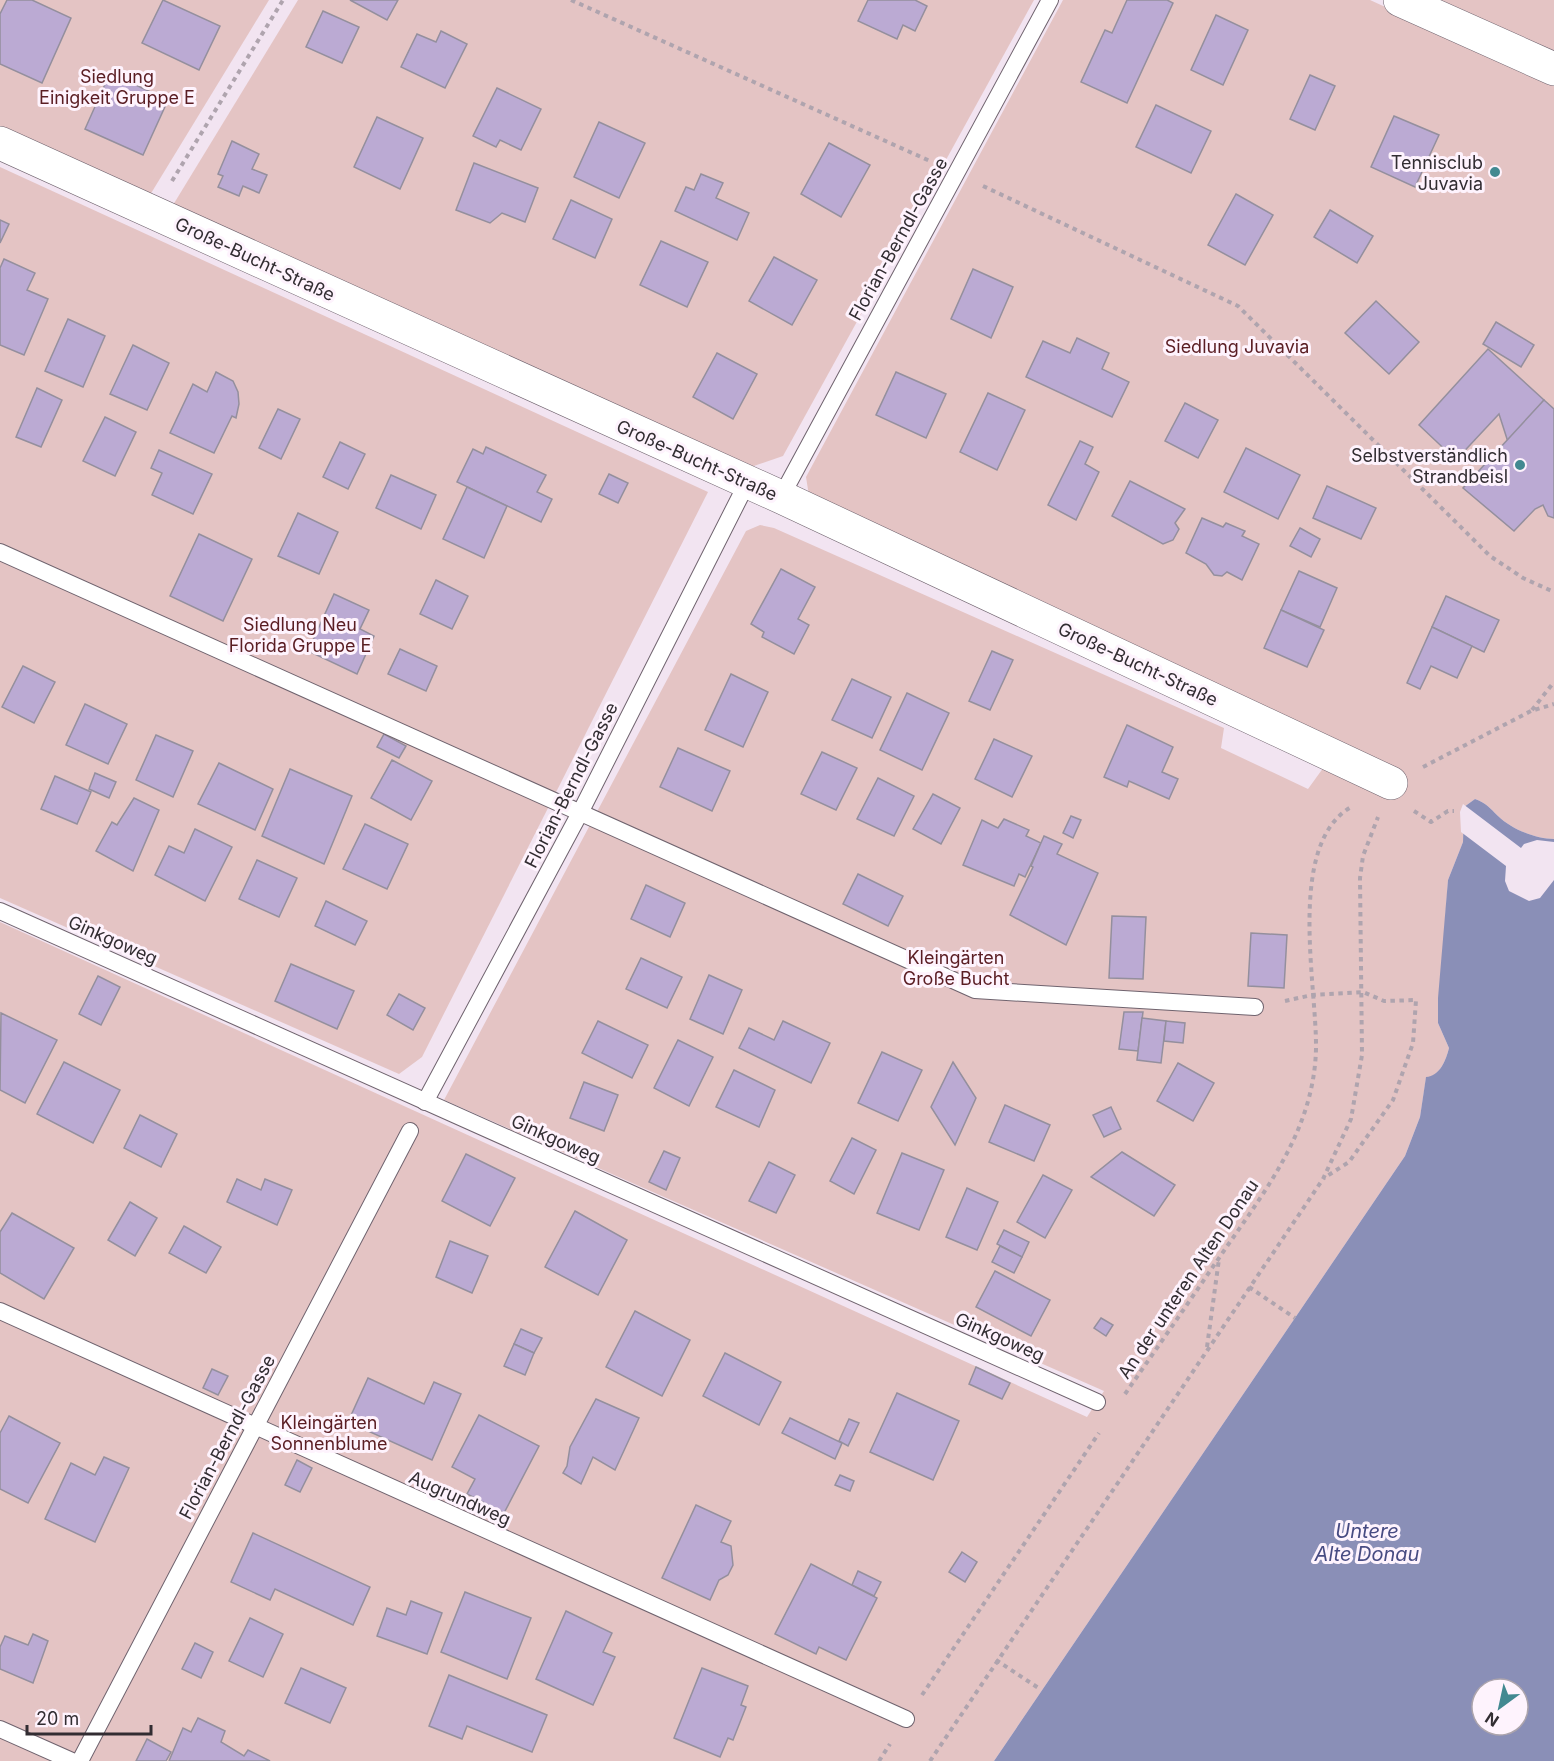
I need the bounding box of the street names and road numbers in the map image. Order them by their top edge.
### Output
street label: Florian-Berndl-Gasse [844,154,952,324]
street label: Große-Bucht-Straße [172,213,338,305]
street label: Große-Bucht-Straße [613,415,781,505]
street label: Große-Bucht-Straße [1055,618,1221,710]
street label: Florian-Berndl-Gasse [520,699,622,871]
street label: Ginkgoweg [65,911,161,969]
street label: Ginkgoweg [508,1110,604,1168]
street label: An der unteren Alten Donau [1113,1175,1263,1383]
street label: Ginkgoweg [952,1308,1048,1366]
street label: Florian-Berndl-Gasse [175,1351,279,1523]
street label: Augrundweg [406,1466,514,1530]

